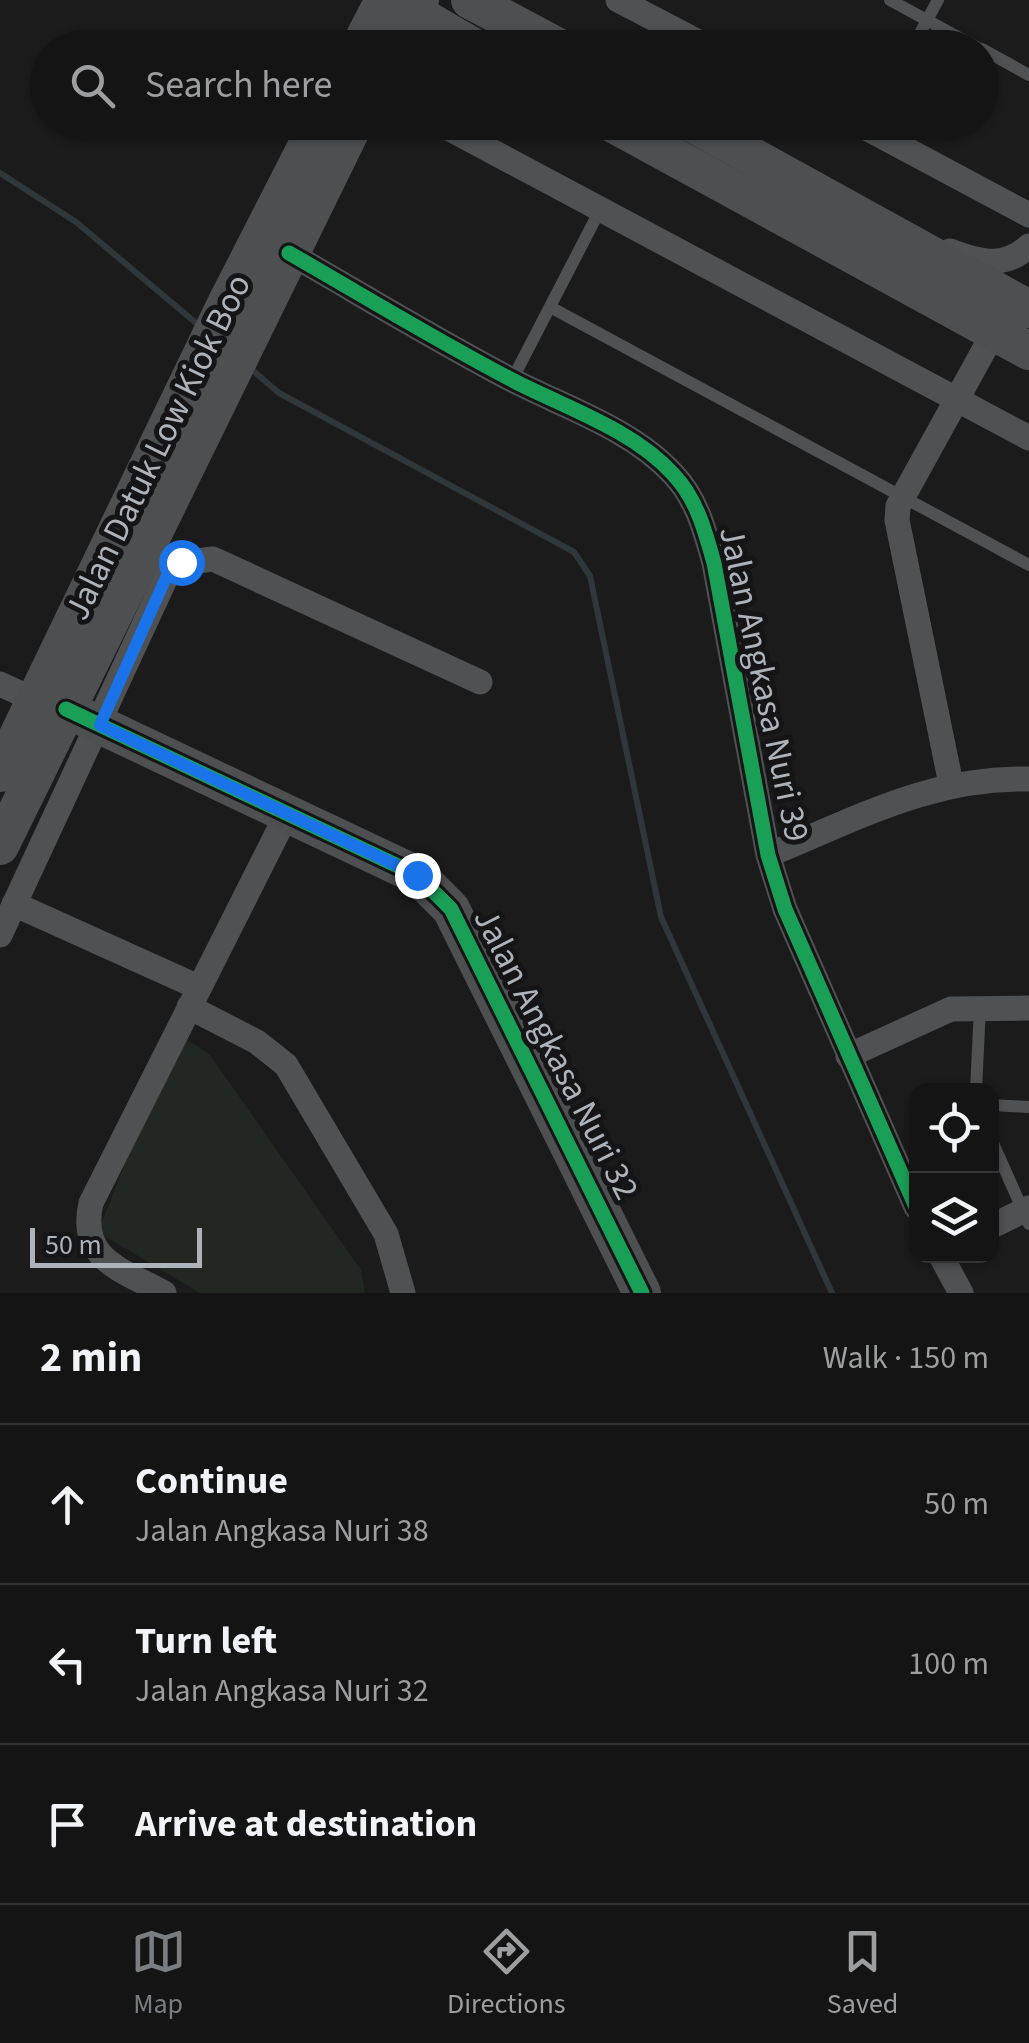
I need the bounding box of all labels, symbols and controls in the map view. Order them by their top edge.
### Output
search box [30,30,999,140]
icon: search [65,58,120,113]
text: Search here [145,58,332,112]
street label: Jalan Datuk Low Kiok Boo [52,266,264,628]
street label: Jalan Angkasa Nuri 39 [706,522,822,846]
route start [159,540,205,586]
route end [395,853,441,899]
street label: Jalan Angkasa Nuri 32 [461,900,651,1208]
map controls [909,1083,999,1263]
button: locate [909,1083,999,1173]
button: layers [909,1173,999,1263]
scale bar [30,1223,202,1268]
text: 50 m [45,1225,102,1265]
text: 2 min [40,1328,142,1388]
text: Walk · 150 m [823,1335,989,1381]
text: Continue [135,1454,288,1508]
icon: ahead [40,1477,95,1532]
text: 50 m [924,1481,989,1527]
text: Jalan Angkasa Nuri 38 [135,1508,429,1554]
text: Turn left [135,1614,277,1668]
icon: left [40,1637,95,1692]
text: 100 m [908,1641,989,1687]
text: Jalan Angkasa Nuri 32 [135,1668,429,1714]
icon: arrive [40,1797,95,1852]
text: Arrive at destination [135,1797,477,1851]
tab: Map [131,1924,186,2024]
tab: Directions [447,1924,566,2024]
tab: Saved [827,1924,898,2024]

